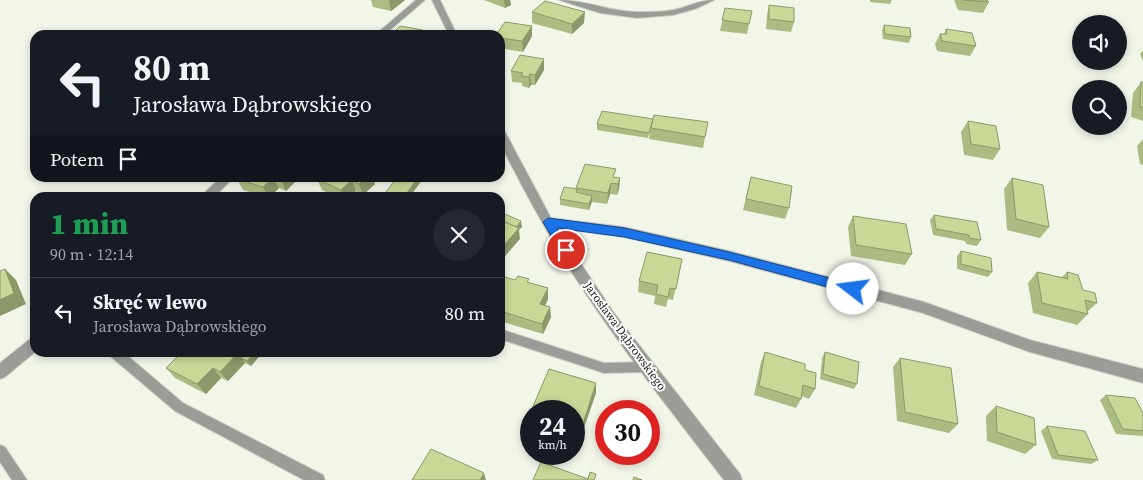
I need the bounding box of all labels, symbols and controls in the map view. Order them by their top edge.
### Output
map controls [1072,15,1127,135]
button: sound [1072,15,1127,70]
text: 80 m [133,44,210,92]
icon: left [50,50,115,115]
button: search [1072,80,1127,135]
text: Jarosława Dąbrowskiego [133,89,372,119]
icon: arrive [114,145,142,173]
text: Potem [50,146,104,172]
text: 1 min [50,203,128,244]
button: close [433,209,485,261]
pin [545,229,587,271]
icon: arrive [552,236,580,264]
text: 90 m · 12:14 [50,243,133,265]
position arrow [826,262,878,314]
street label: Jarosława Dąbrowskiego [580,278,670,394]
text: Skręć w lewo [93,289,207,315]
icon: left [50,299,78,327]
text: 80 m [444,300,485,326]
text: Jarosława Dąbrowskiego [93,315,267,337]
speed limit sign: 30 [595,400,660,465]
text: 24 [539,409,566,443]
text: km/h [538,437,567,453]

